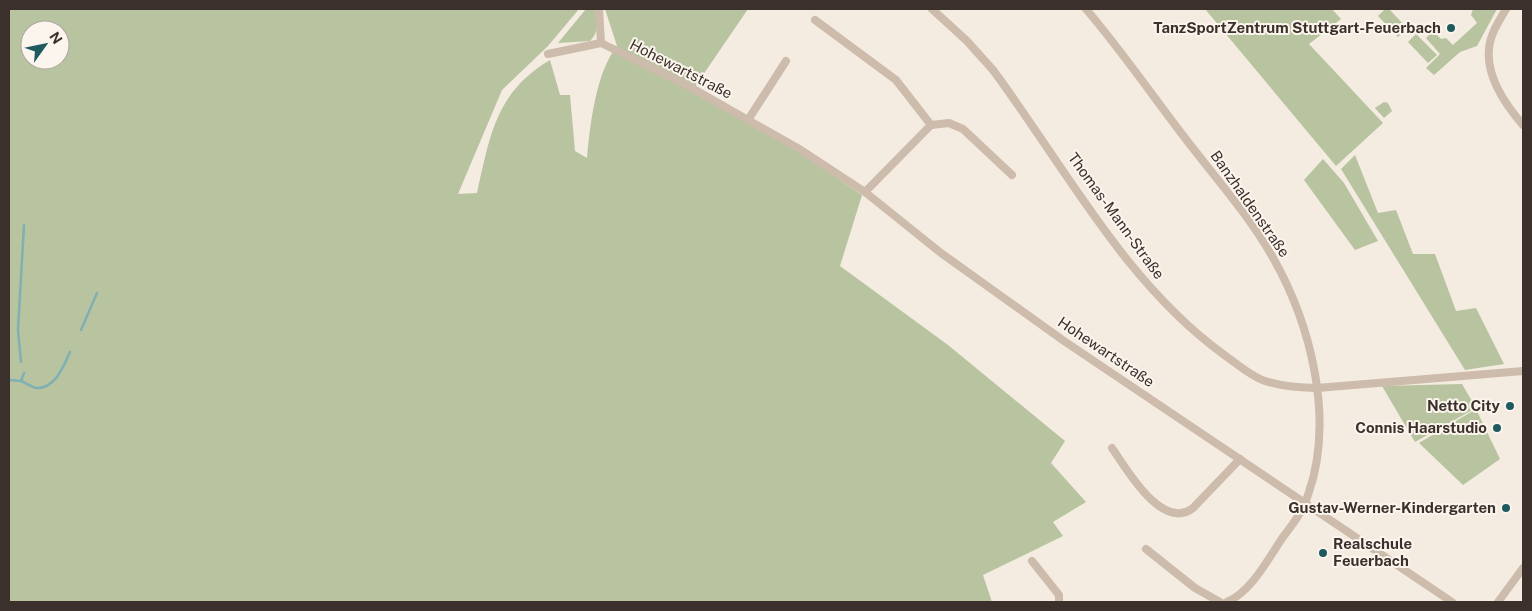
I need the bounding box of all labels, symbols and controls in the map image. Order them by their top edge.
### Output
place label: TanzSportZentrum Stuttgart-Feuerbach [1153,19,1441,36]
north arrow [20,20,70,70]
marker: TanzSportZentrum Stuttgart-Feuerbach [1445,22,1457,34]
text: N [46,29,66,47]
street label: Hohewartstraße [627,35,735,102]
street label: Banzhaldenstraße [1207,147,1293,260]
street label: Thomas-Mann-Straße [1065,149,1168,282]
street label: Hohewartstraße [1055,313,1158,390]
place label: Netto City [1427,397,1501,414]
marker: Netto City [1504,400,1516,412]
place label: Connis Haarstudio [1355,419,1487,436]
marker: Connis Haarstudio [1491,422,1503,434]
place label: Gustav-Werner-Kindergarten [1288,499,1496,516]
marker: Gustav-Werner-Kindergarten [1500,502,1512,514]
place label: Realschule Feuerbach [1333,535,1412,569]
marker: Realschule Feuerbach [1317,547,1329,559]

